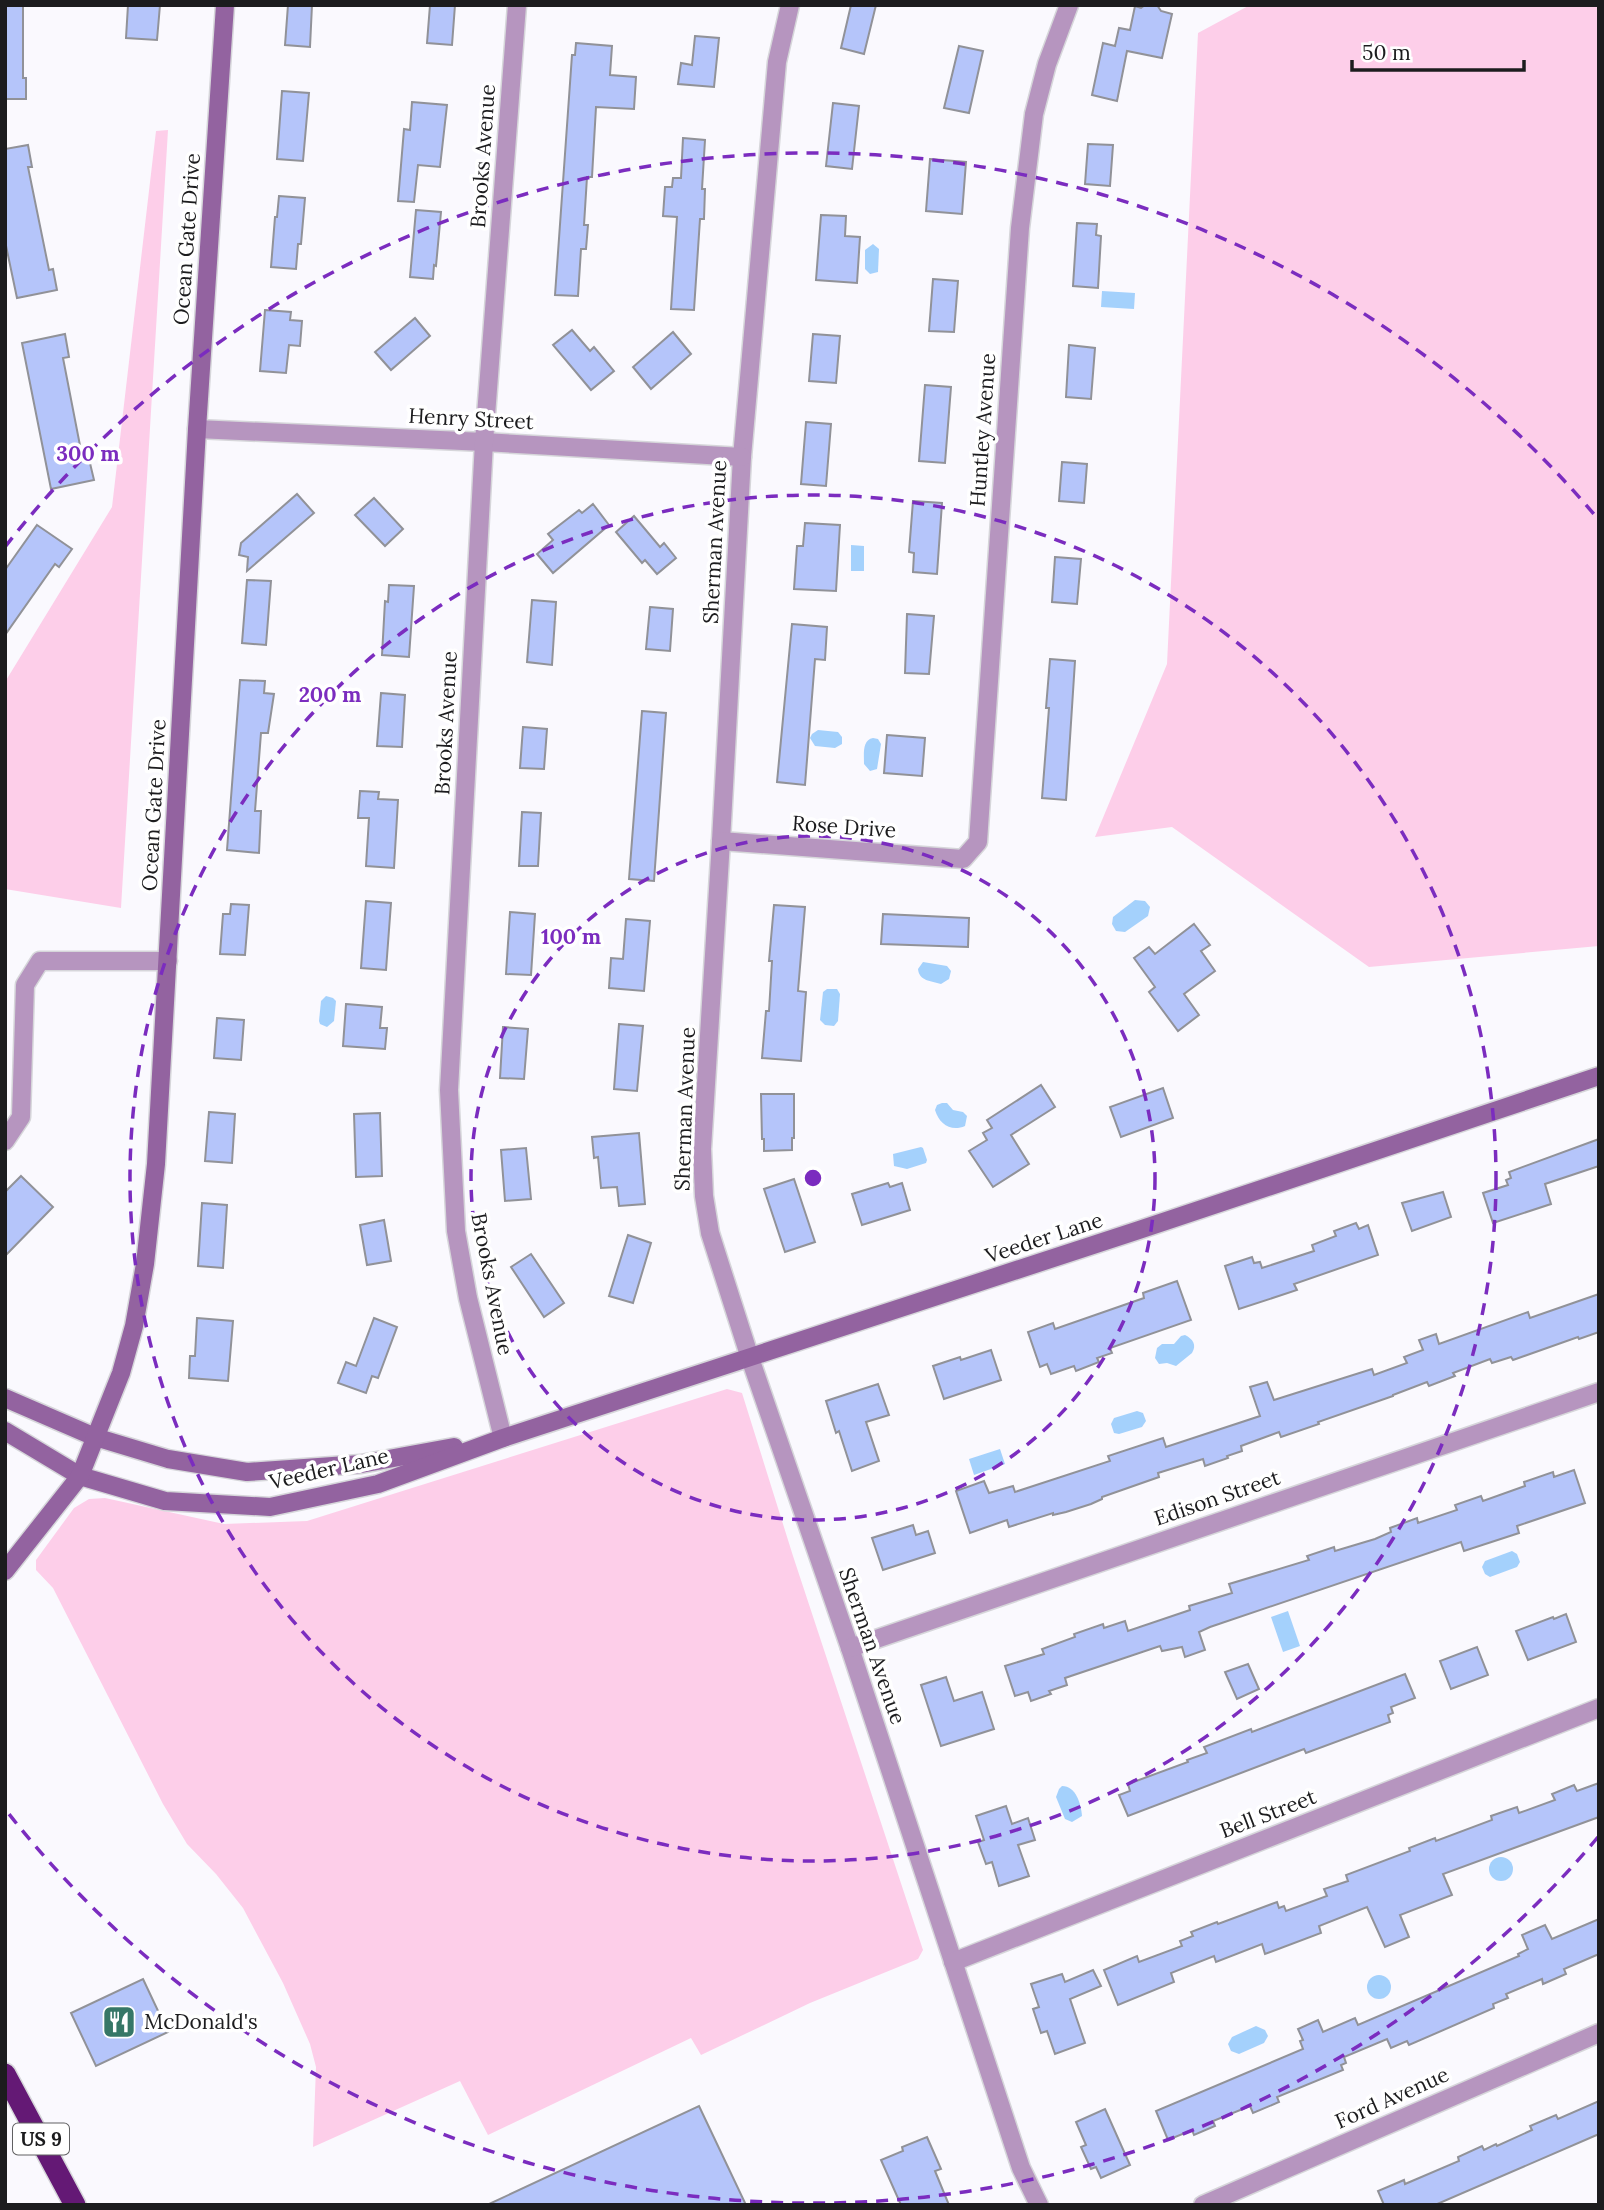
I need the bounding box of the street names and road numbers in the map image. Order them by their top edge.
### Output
street label: Brooks Avenue [464,83,501,229]
street label: Ocean Gate Drive [167,152,206,326]
street label: Huntley Avenue [964,352,1001,508]
street label: Henry Street [408,402,535,435]
street label: Sherman Avenue [697,459,732,625]
street label: Brooks Avenue [428,650,463,796]
street label: Ocean Gate Drive [136,718,171,892]
street label: Rose Drive [791,809,897,844]
street label: Sherman Avenue [668,1026,701,1191]
street label: Veeder Lane [981,1206,1106,1269]
street label: Brooks Avenue [465,1211,520,1357]
street label: Veeder Lane [266,1442,391,1496]
street label: Edison Street [1150,1463,1284,1532]
street label: Sherman Avenue [833,1564,912,1728]
street label: Bell Street [1216,1783,1321,1844]
street label: Ford Avenue [1331,2060,1453,2135]
road number: US 9 [13,2124,69,2154]

